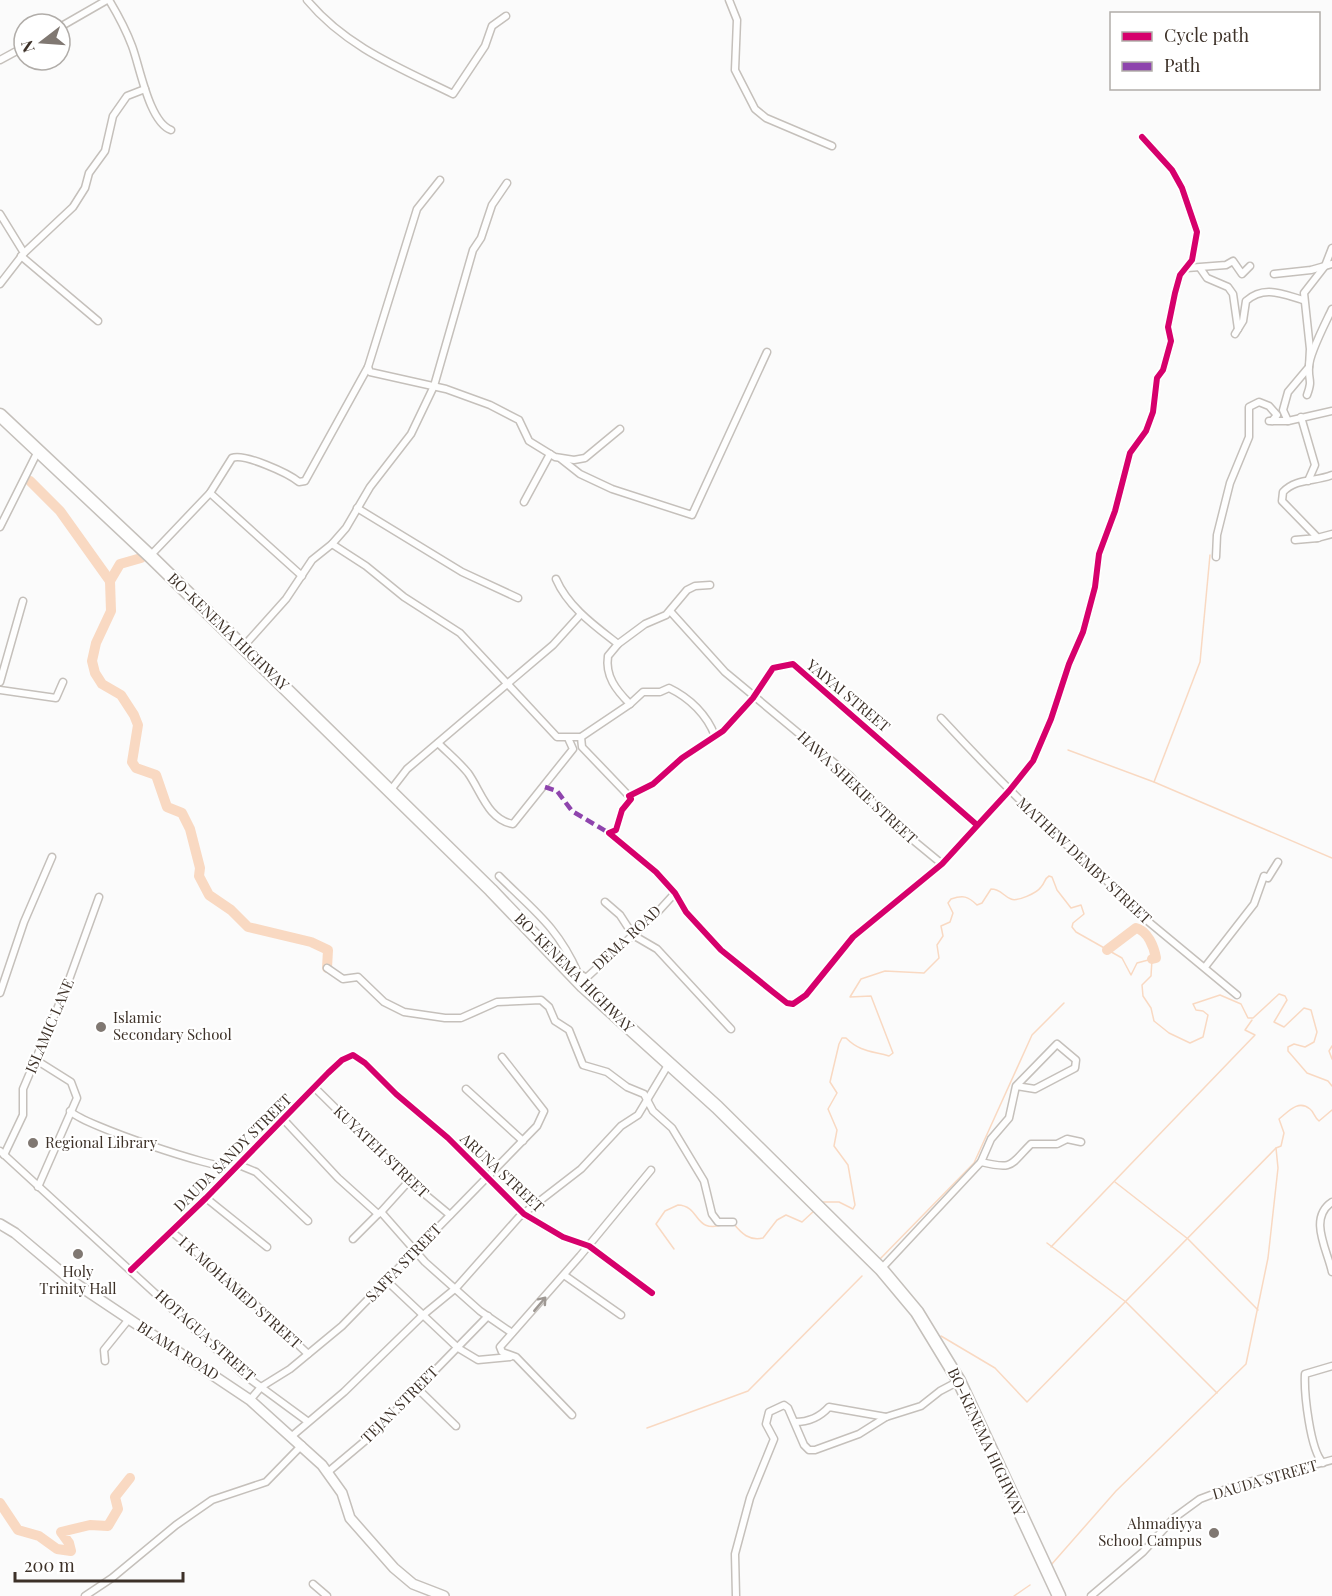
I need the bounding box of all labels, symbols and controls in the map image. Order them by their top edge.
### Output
north arrow [12,12,72,72]
legend [1110,12,1320,90]
text: Cycle path [1164,23,1249,47]
text: N [15,38,39,55]
text: Path [1164,53,1201,77]
street label: BO-KENEMA HIGHWAY [164,568,294,695]
street label: YAIYAI STREET [802,654,895,736]
street label: HAWA SHEKIE STREET [793,726,922,848]
street label: MATHEW DEMBY STREET [1013,793,1156,928]
street label: DEMA ROAD [588,900,665,974]
street label: BO-KENEMA HIGHWAY [511,908,639,1037]
street label: ISLAMIC LANE [20,975,78,1076]
place label: Islamic Secondary School [113,1007,232,1044]
marker: Islamic Secondary School [94,1020,108,1034]
street label: DAUDA SANDY STREET [169,1089,296,1216]
street label: KUYATEH STREET [330,1101,434,1202]
street label: ARUNA STREET [456,1128,549,1216]
place label: Regional Library [45,1132,158,1152]
marker: Regional Library [26,1136,40,1150]
street label: SAFFA STREET [361,1219,446,1306]
street label: I K MOHAMED STREET [175,1232,306,1353]
marker: Holy Trinity Hall [71,1247,85,1261]
place label: Holy Trinity Hall [39,1261,117,1298]
street label: HOTAGUA STREET [151,1285,260,1386]
one-way arrow [533,1296,546,1312]
street label: BLAMA ROAD [134,1316,224,1384]
street label: TEJAN STREET [356,1361,442,1447]
street label: BO-KENEMA HIGHWAY [944,1364,1030,1519]
street label: DAUDA STREET [1210,1454,1320,1504]
place label: Ahmadiyya School Campus [1098,1513,1203,1550]
marker: Ahmadiyya School Campus [1207,1526,1221,1540]
scale bar [15,1545,183,1583]
text: 200 m [24,1553,75,1577]

